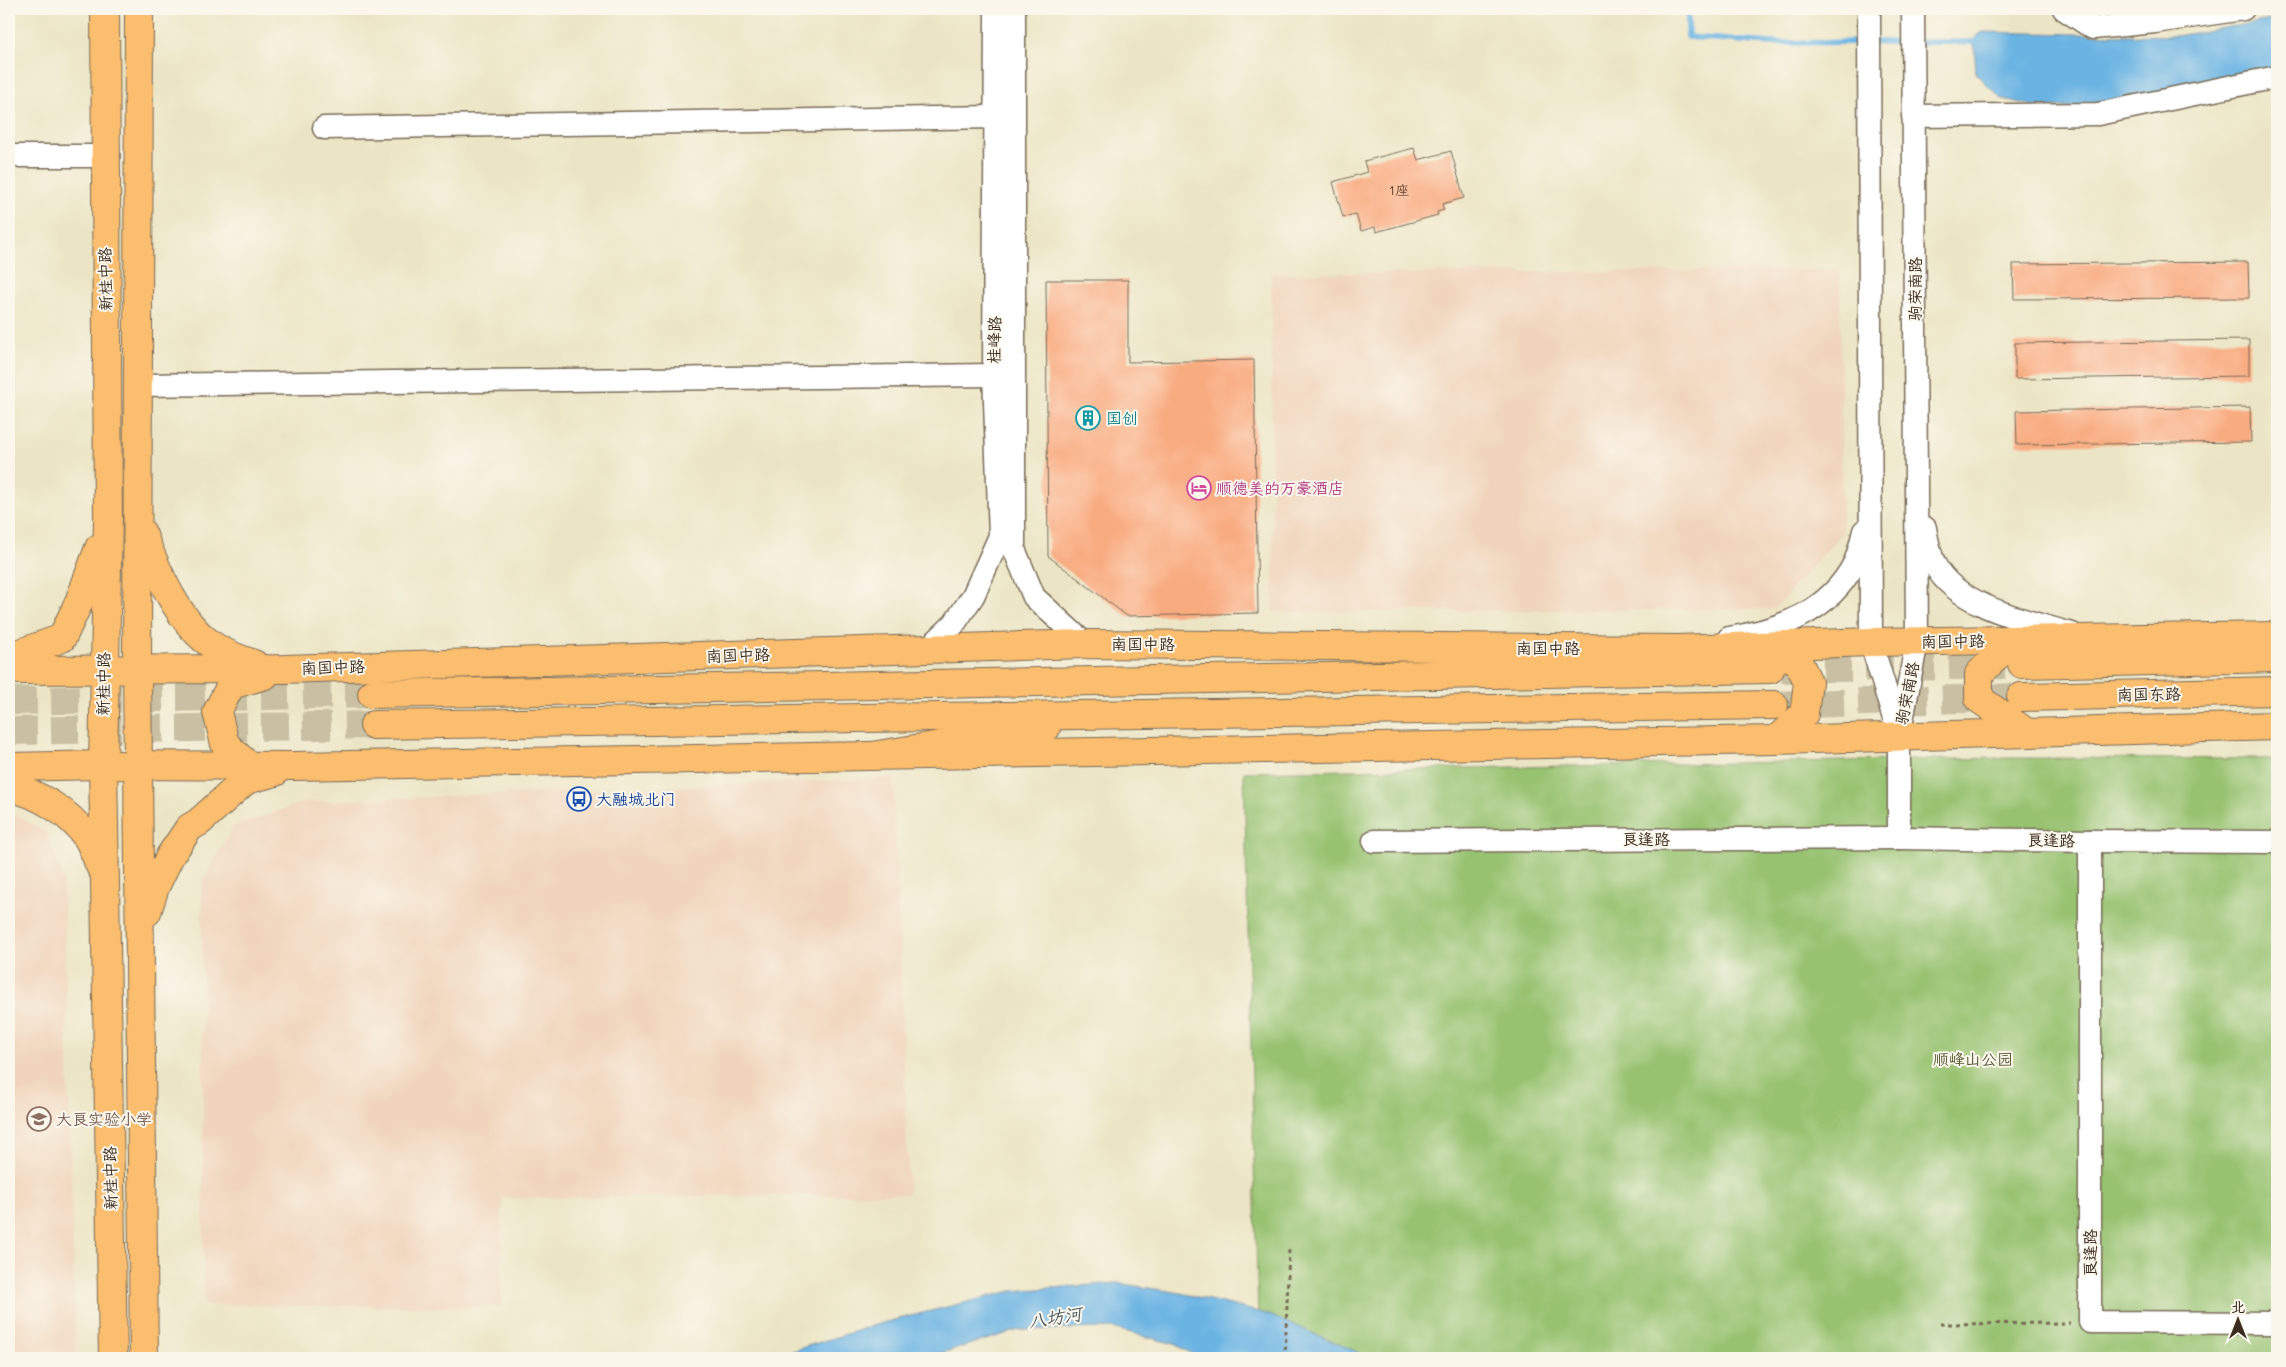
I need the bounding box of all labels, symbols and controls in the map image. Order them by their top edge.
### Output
house number: 1座 [1389,180,1409,199]
street label: 新桂中路 [93,247,116,311]
street label: 驹荣南路 [1904,257,1925,321]
street label: 桂峰路 [983,316,1004,364]
building icon: 国创 [1075,405,1101,431]
place label: 国创 [1106,407,1138,428]
hotel icon: 顺德美的万豪酒店 [1186,475,1212,501]
place label: 顺德美的万豪酒店 [1216,477,1344,498]
street label: 南国中路 [1921,629,1985,652]
street label: 南国中路 [1111,633,1175,654]
street label: 南国中路 [1516,637,1580,658]
street label: 南国中路 [706,643,770,666]
street label: 新桂中路 [91,652,114,716]
street label: 南国中路 [301,655,365,678]
street label: 驹荣南路 [1890,659,1923,726]
street label: 南国东路 [2117,682,2181,705]
bus stop icon: 大融城北门 [566,786,592,812]
place label: 大融城北门 [596,788,676,809]
street label: 良逢路 [1622,828,1670,849]
street label: 良逢路 [2027,829,2075,850]
park label: 顺峰山公园 [1933,1048,2013,1069]
school or university icon: 大良实验小学 [26,1106,52,1132]
place label: 大良实验小学 [56,1108,152,1129]
street label: 新桂中路 [98,1146,121,1210]
street label: 良逢路 [2079,1229,2100,1277]
north arrow [2214,1294,2264,1344]
text: 北 [2231,1297,2245,1316]
water label: 八坊河 [1026,1300,1086,1333]

